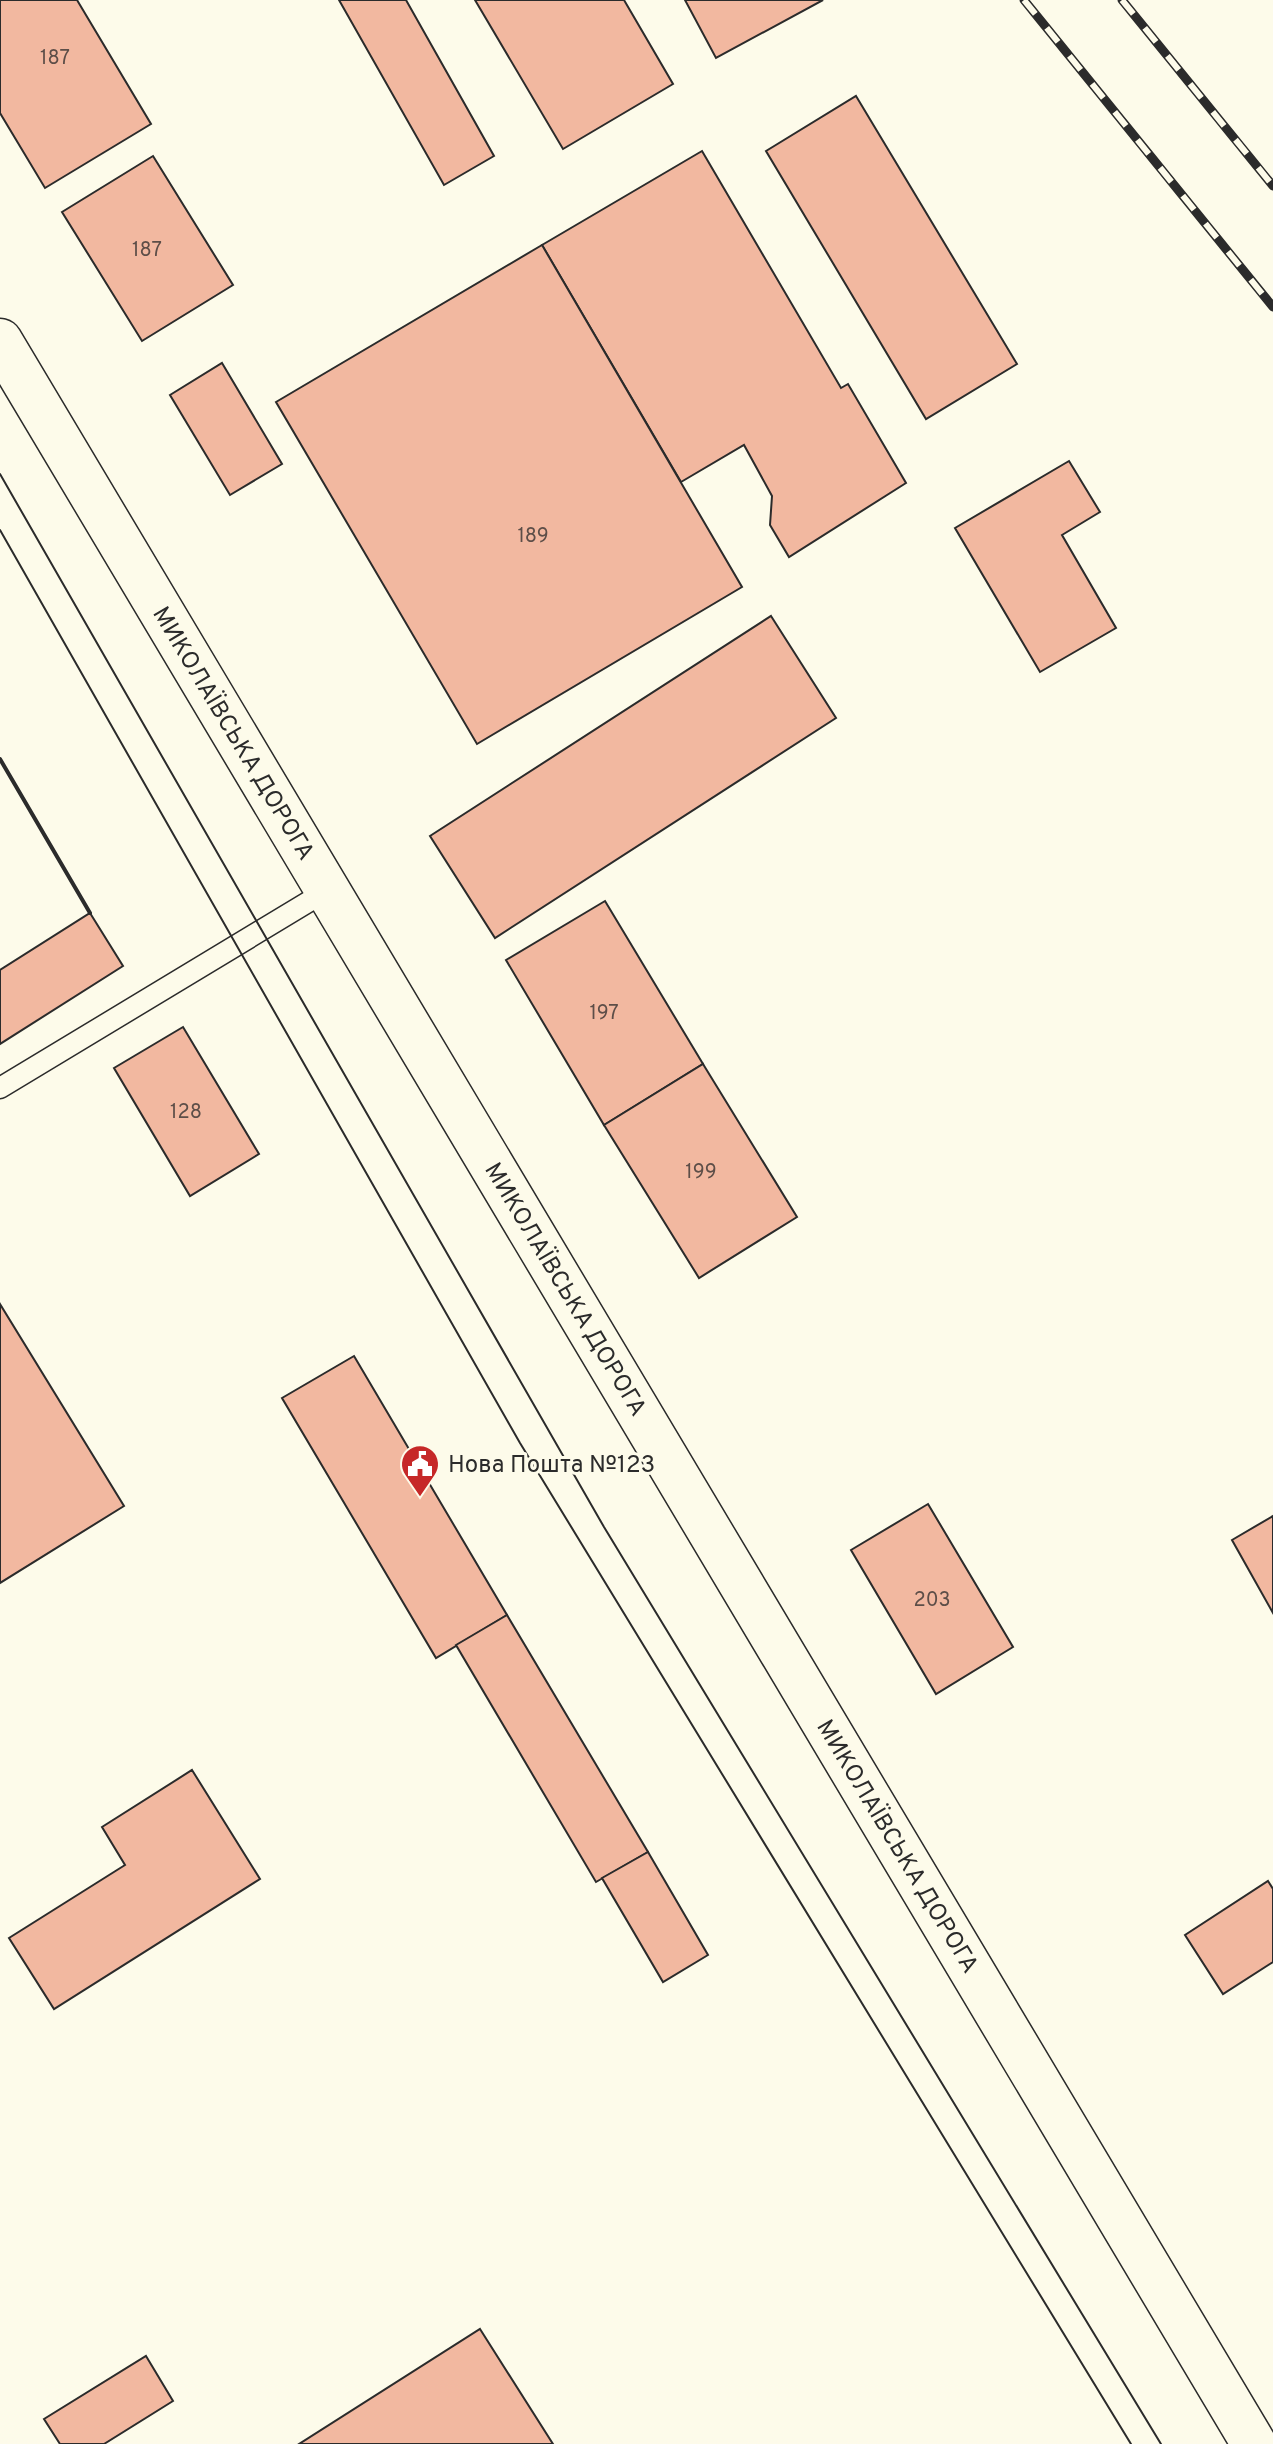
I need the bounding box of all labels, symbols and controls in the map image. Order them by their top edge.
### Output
house number: 187 [40,46,70,72]
house number: 187 [132,238,162,264]
house number: 189 [517,524,549,550]
street label: МИКОЛАЇВСЬКА ДОРОГА [145,601,322,866]
house number: 197 [589,1001,619,1027]
house number: 128 [170,1100,202,1126]
street label: МИКОЛАЇВСЬКА ДОРОГА [477,1157,654,1422]
house number: 199 [685,1160,717,1186]
public building icon: Нова Пошта №123 [399,1443,441,1498]
place label: Нова Пошта №123 [448,1451,655,1481]
house number: 203 [913,1588,951,1614]
street label: МИКОЛАЇВСЬКА ДОРОГА [809,1714,986,1979]

